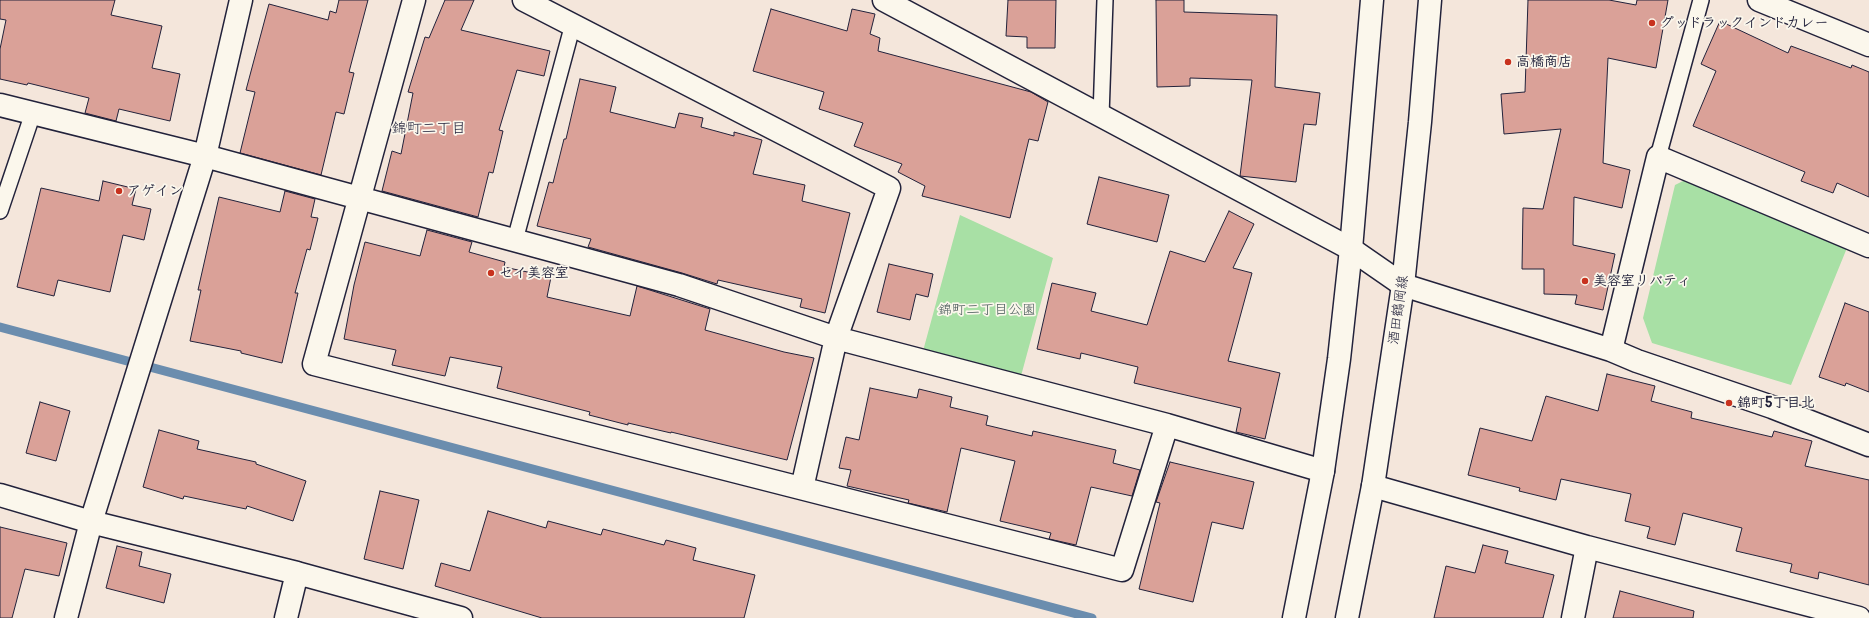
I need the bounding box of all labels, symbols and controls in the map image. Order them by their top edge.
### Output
place label: グッドラックインドカレー [1660,15,1829,31]
marker: グッドラックインドカレー [1647,18,1657,28]
place label: 高橋商店 [1516,54,1572,70]
marker: 高橋商店 [1503,57,1513,67]
district label: 錦町二丁目 [392,120,466,138]
place label: アゲイン [127,183,183,199]
marker: アゲイン [114,186,124,196]
place label: セイ美容室 [499,265,569,281]
marker: セイ美容室 [486,268,496,278]
place label: 美容室リバティ [1593,273,1691,289]
street label: 酒田鶴岡線 [1386,274,1412,346]
marker: 美容室リバティ [1580,276,1590,286]
park label: 錦町二丁目公園 [938,302,1036,318]
place label: 錦町5丁目北 [1737,395,1815,411]
marker: 錦町5丁目北 [1724,398,1734,408]

